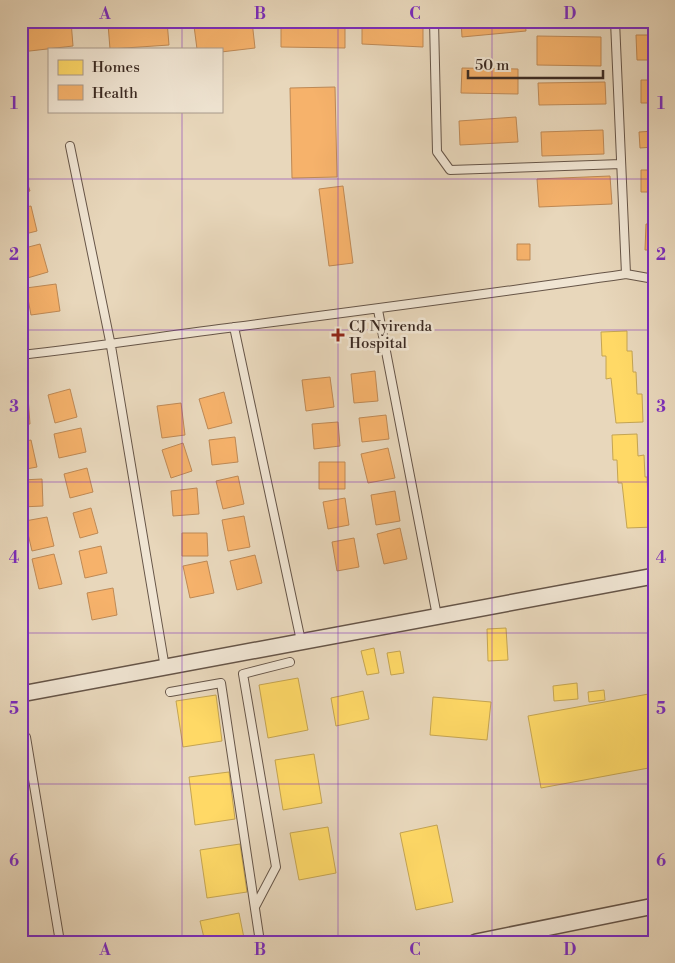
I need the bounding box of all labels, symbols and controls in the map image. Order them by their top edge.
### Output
text: A [98,4,111,24]
text: B [254,4,266,24]
text: C [409,4,421,24]
text: D [564,4,577,24]
legend [48,48,222,112]
scale bar [468,48,602,80]
text: 50 m [475,56,509,75]
text: Homes [92,58,140,77]
text: Health [92,84,138,103]
text: 1 [10,94,18,114]
text: 1 [657,94,665,114]
text: 2 [9,245,19,265]
text: 2 [656,245,666,265]
place label: CJ Nyirenda Hospital [349,317,433,353]
marker: CJ Nyirenda Hospital [331,328,345,342]
text: 3 [9,397,19,417]
text: 3 [656,397,666,417]
text: 4 [9,548,20,568]
text: 4 [656,548,667,568]
text: 5 [9,699,19,719]
text: 5 [656,699,666,719]
text: 6 [9,851,19,871]
text: 6 [656,851,666,871]
text: A [98,940,111,960]
text: B [254,940,266,960]
text: C [409,940,421,960]
text: D [564,940,577,960]

